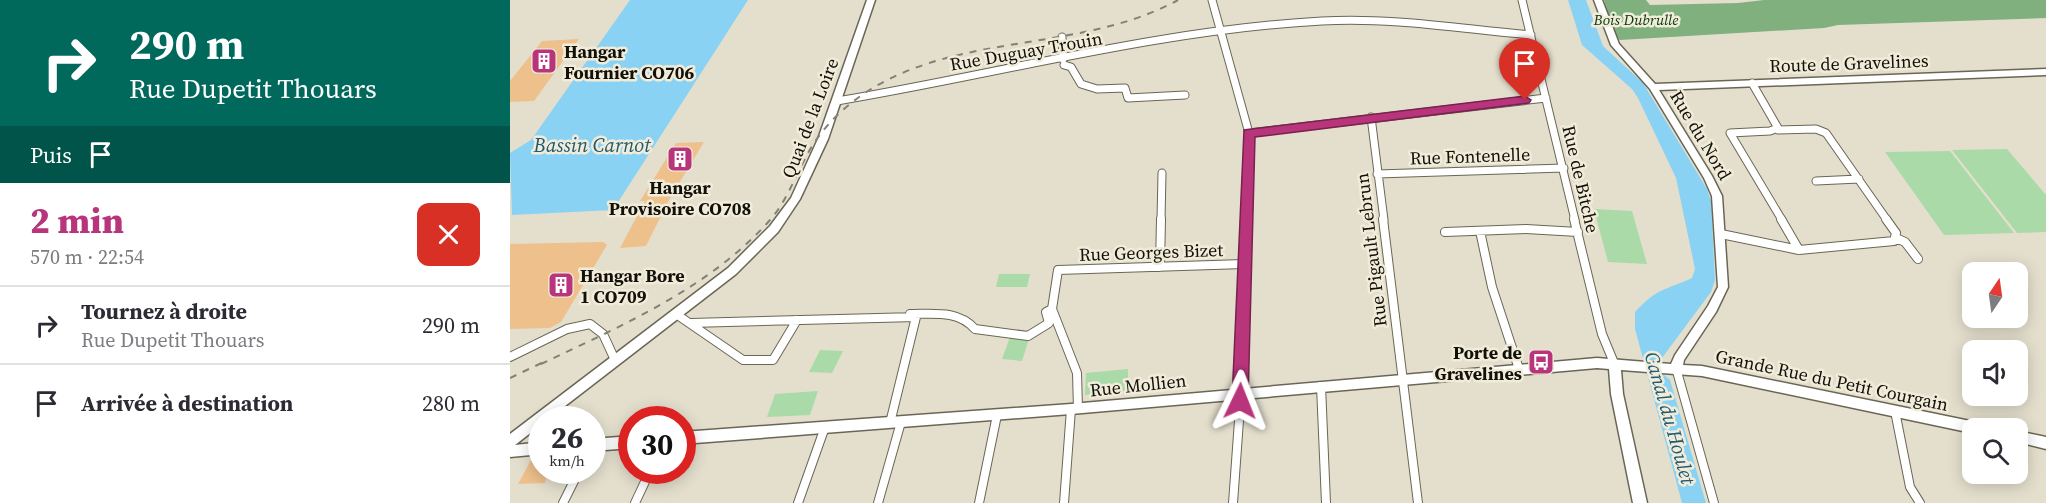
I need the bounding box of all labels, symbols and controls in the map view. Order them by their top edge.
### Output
park label: Bois Dubrulle [1593,9,1678,30]
text: 290 m [129,15,244,73]
icon: right [30,24,108,102]
street label: Rue Duguay Trouin [948,25,1104,77]
pin [1499,38,1550,100]
place label: Hangar Fournier CO706 [564,39,694,85]
building icon: Hangar Fournier CO706 [529,46,559,76]
icon: arrive [1508,47,1541,80]
street label: Route de Gravelines [1769,48,1929,78]
street label: Quai de la Loire [776,54,844,182]
text: Rue Dupetit Thouars [129,70,377,107]
street label: Rue du Nord [1664,86,1738,184]
street label: Rue de Bitche [1556,123,1606,235]
water label: Bassin Carnot [532,131,652,159]
icon: arrive [84,138,117,171]
text: Puis [30,140,72,170]
street label: Rue Fontenelle [1409,141,1531,171]
building icon: Hangar Provisoire CO708 [665,144,695,174]
street label: Rue Pigault Lebrun [1349,172,1393,328]
place label: Hangar Provisoire CO708 [609,175,751,221]
text: 2 min [30,196,124,245]
button: close [417,203,480,266]
street label: Rue Georges Bizet [1078,237,1224,267]
text: 570 m · 22:54 [30,243,144,271]
north arrow [1962,262,2028,328]
map controls [1962,262,2028,484]
place label: Hangar Bore 1 CO709 [580,263,685,309]
building icon: Hangar Bore 1 CO709 [546,270,576,300]
text: Tournez à droite [81,296,247,326]
icon: right [30,309,63,342]
text: 290 m [422,310,480,340]
text: Rue Dupetit Thouars [81,326,264,354]
place label: Porte de Gravelines [1434,340,1522,386]
button: sound [1962,340,2028,406]
street label: Grande Rue du Petit Courgain [1713,343,1951,417]
bus stop icon: Porte de Gravelines [1526,347,1556,377]
water label: Canal du Houlet [1638,349,1703,489]
street label: Rue Mollien [1088,367,1188,402]
position arrow [1208,369,1272,433]
icon: arrive [30,387,63,420]
text: Arrivée à destination [81,388,293,418]
text: 280 m [422,388,480,418]
speed limit sign: 30 [618,406,696,484]
text: 26 [551,417,583,458]
button: search [1962,418,2028,484]
text: km/h [549,450,585,471]

